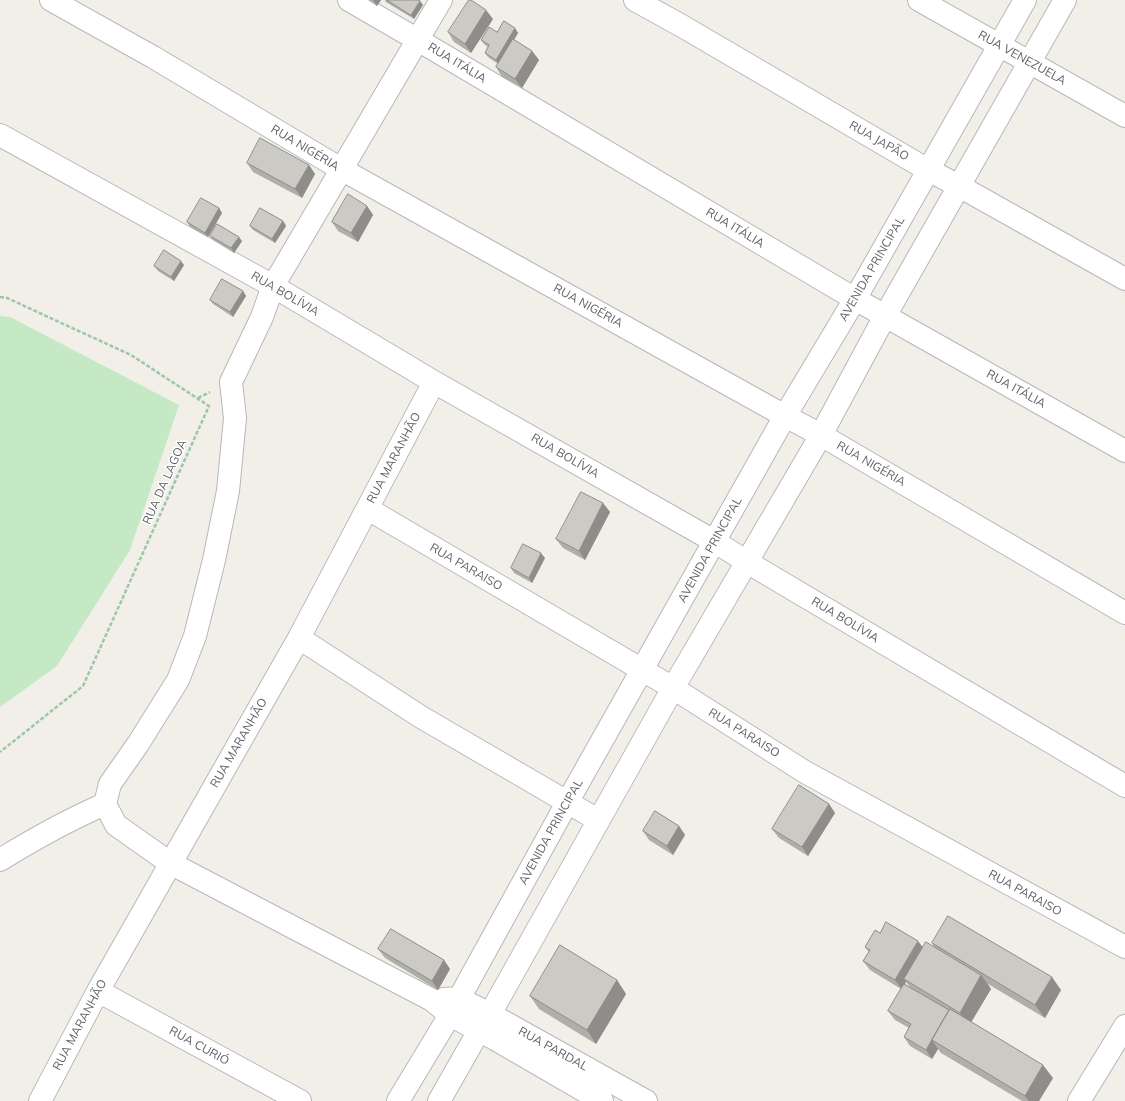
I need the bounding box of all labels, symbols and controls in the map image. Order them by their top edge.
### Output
street label: RUA VENEZUELA [975,28,1069,88]
street label: RUA ITÁLIA [425,40,489,86]
street label: RUA JAPÃO [847,118,911,164]
street label: RUA NIGÉRIA [268,122,342,174]
street label: RUA ITÁLIA [703,205,767,251]
street label: AVENIDA PRINCIPAL [836,214,908,324]
street label: RUA BOLÍVIA [248,269,322,319]
street label: RUA NIGÉRIA [551,281,625,331]
street label: RUA ITÁLIA [984,367,1048,411]
street label: RUA MARANHÃO [364,410,424,506]
street label: RUA BOLÍVIA [528,431,602,481]
street label: RUA DA LAGOA [140,437,190,527]
street label: RUA NIGÉRIA [834,438,908,490]
street label: AVENIDA PRINCIPAL [675,495,745,605]
street label: RUA PARAISO [427,540,505,594]
street label: RUA BOLÍVIA [809,594,881,646]
street label: RUA MARANHÃO [207,696,271,790]
street label: RUA PARAISO [706,705,782,761]
street label: AVENIDA PRINCIPAL [516,777,586,887]
street label: RUA PARAISO [986,867,1064,919]
street label: RUA MARANHÃO [50,977,110,1073]
street label: RUA CURIÓ [166,1024,232,1068]
street label: RUA PARDAL [516,1024,590,1074]

